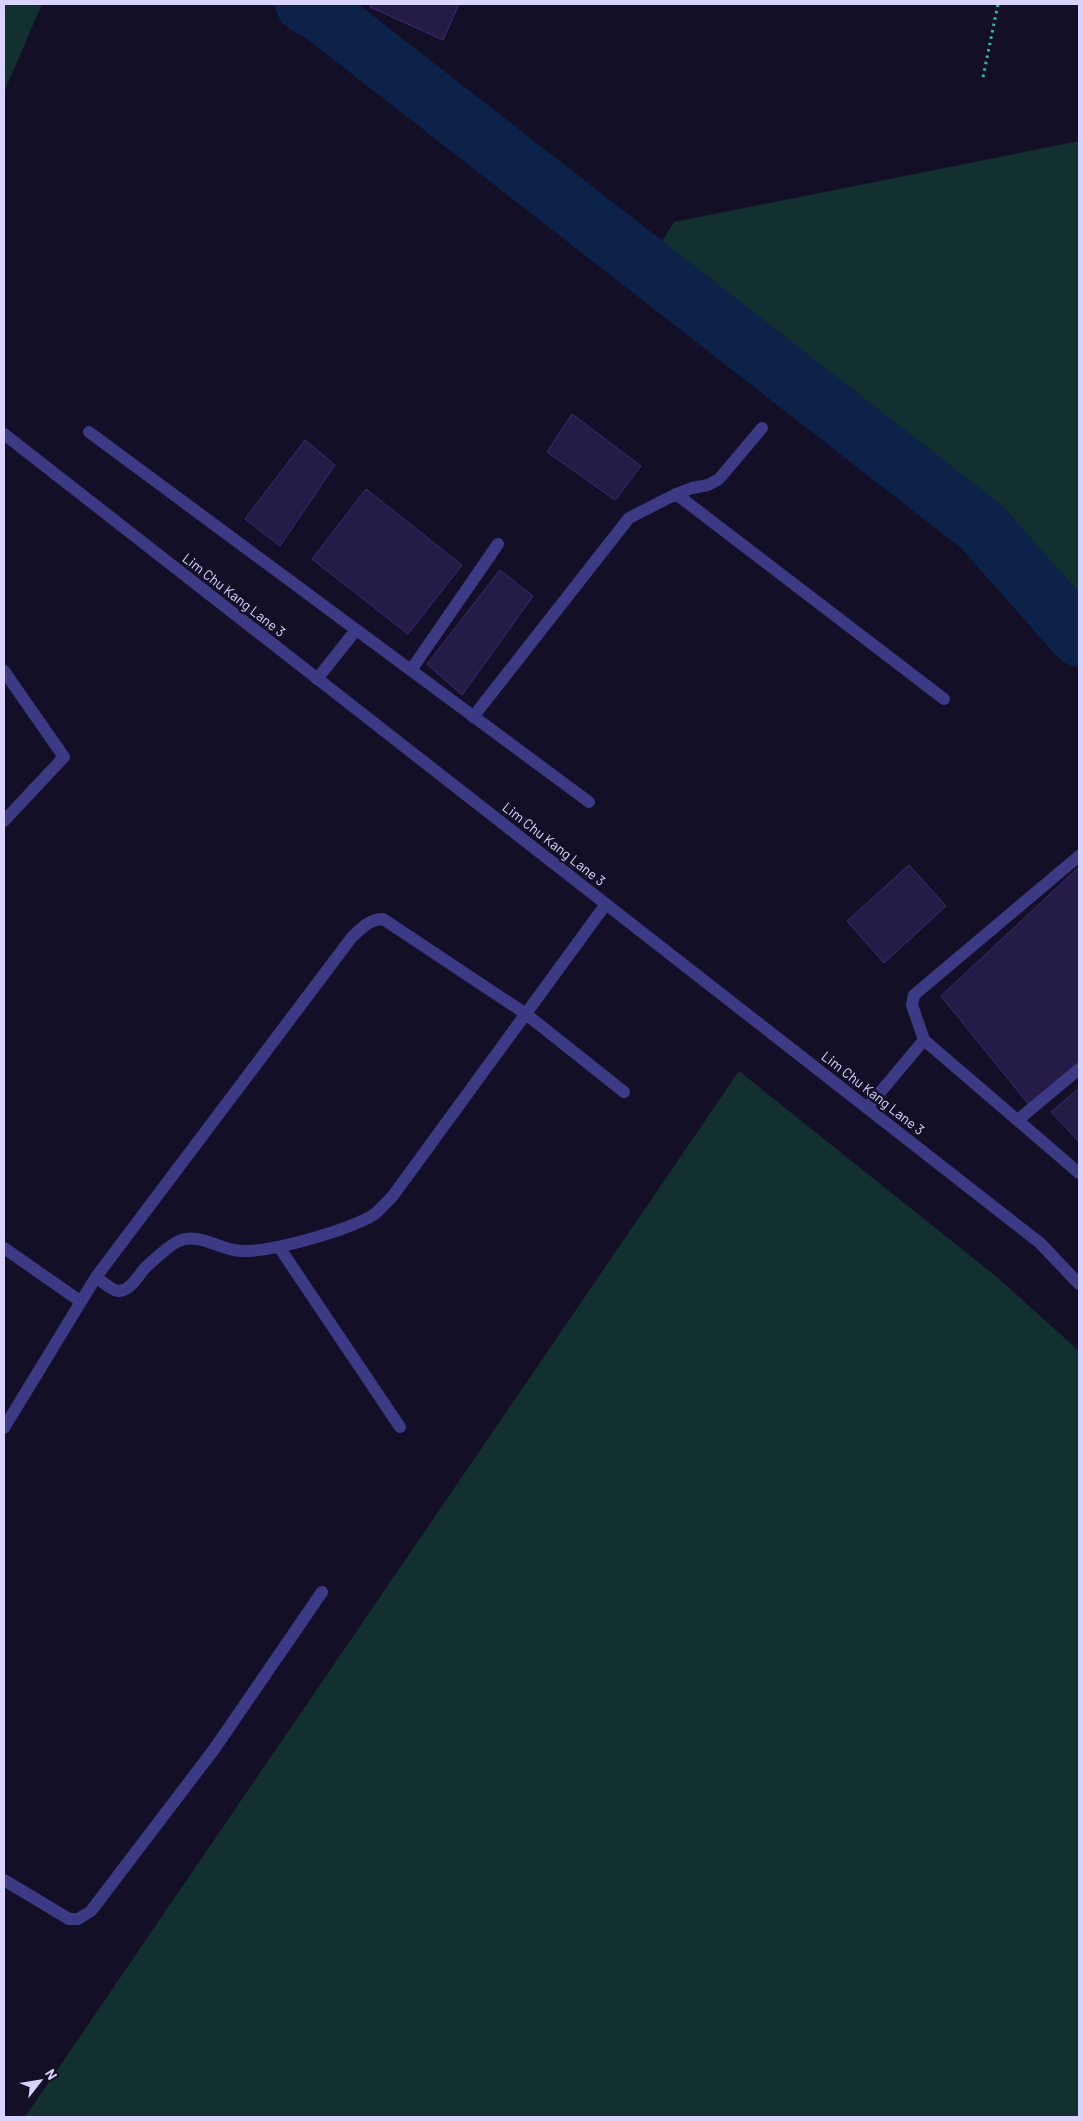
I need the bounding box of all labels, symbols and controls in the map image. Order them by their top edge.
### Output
street label: Lim Chu Kang Lane 3 [179,549,289,640]
street label: Lim Chu Kang Lane 3 [499,798,609,889]
street label: Lim Chu Kang Lane 3 [818,1047,928,1138]
north arrow [15,2056,65,2106]
text: N [42,2066,61,2082]

